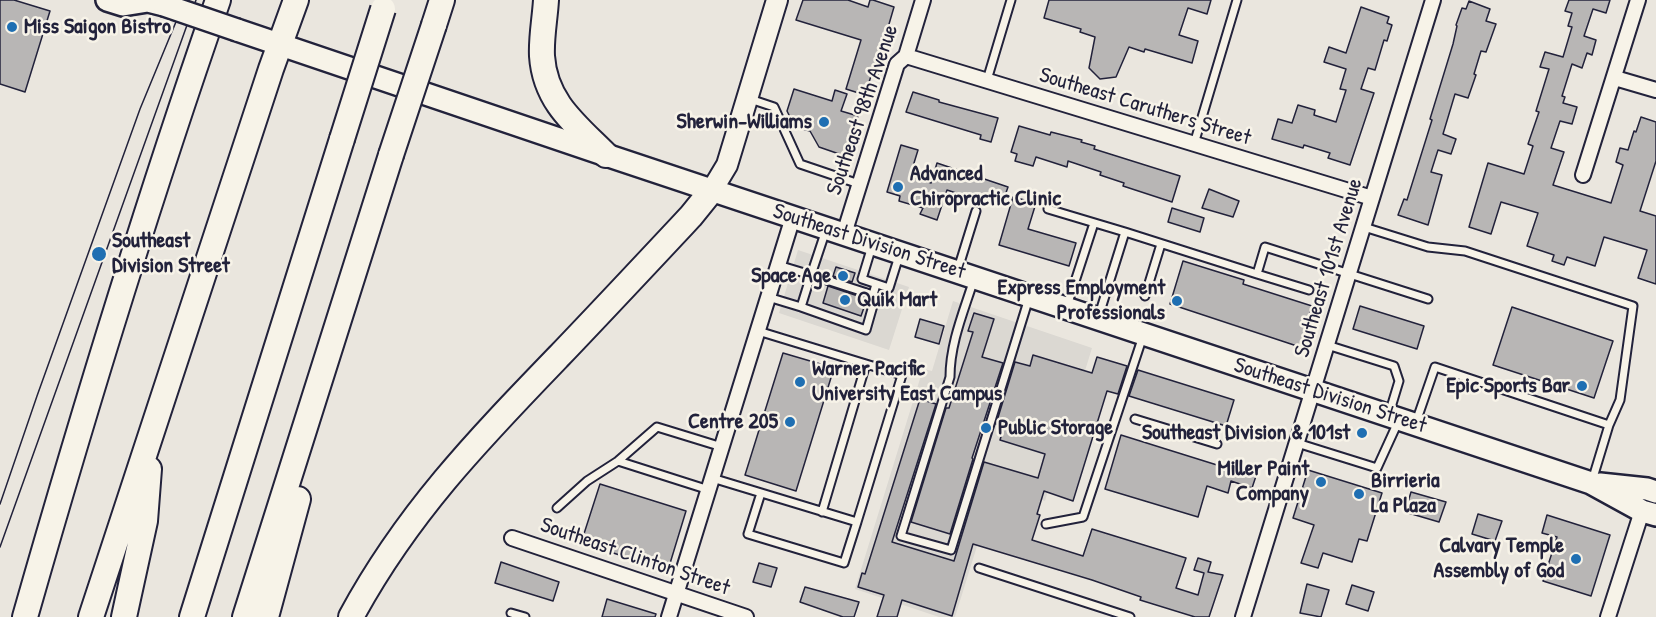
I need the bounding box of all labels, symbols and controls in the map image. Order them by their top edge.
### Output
place label: Miss Saigon Bistro [24,14,171,40]
marker: Miss Saigon Bistro [5,20,19,34]
street label: Southeast 98th Avenue [821,21,905,199]
street label: Southeast Caruthers Street [1036,62,1254,152]
place label: Sherwin-Williams [677,109,812,135]
marker: Sherwin-Williams [817,115,831,129]
place label: Advanced Chiropractic Clinic [910,161,1061,212]
street label: Southeast 101st Avenue [1289,175,1369,361]
marker: Advanced Chiropractic Clinic [891,180,905,194]
street label: Southeast Division Street [770,198,968,286]
place label: Southeast Division Street [112,228,230,280]
marker: Southeast Division Street [90,245,108,263]
place label: Space Age [751,263,831,289]
marker: Space Age [836,269,850,283]
place label: Express Employment Professionals [997,275,1165,326]
place label: Quik Mart [857,287,937,313]
marker: Quik Mart [838,293,852,307]
marker: Express Employment Professionals [1170,294,1184,308]
street label: Southeast Division Street [1231,352,1429,440]
place label: Warner Pacific University East Campus [812,356,1002,408]
place label: Epic Sports Bar [1446,373,1570,399]
marker: Warner Pacific University East Campus [793,375,807,389]
marker: Epic Sports Bar [1575,379,1589,393]
place label: Centre 205 [688,409,778,435]
marker: Centre 205 [783,415,797,429]
place label: Public Storage [998,415,1113,441]
place label: Southeast Division & 101st [1142,420,1350,446]
marker: Public Storage [979,421,993,435]
marker: Southeast Division & 101st [1355,426,1369,440]
place label: Miller Paint Company [1218,456,1309,508]
place label: Birrieria La Plaza [1371,468,1440,520]
marker: Miller Paint Company [1314,475,1328,489]
marker: Birrieria La Plaza [1352,487,1366,501]
street label: Southeast Clinton Street [537,512,733,602]
place label: Calvary Temple Assembly of God [1433,533,1564,584]
marker: Calvary Temple Assembly of God [1569,552,1583,566]

